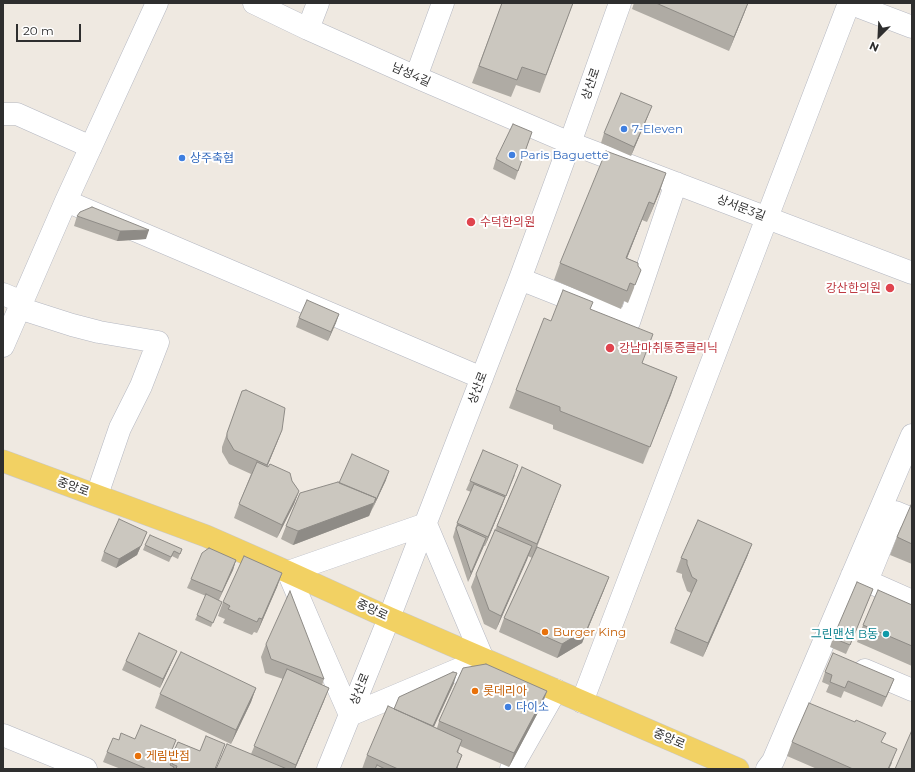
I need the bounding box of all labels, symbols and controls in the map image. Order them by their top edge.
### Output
scale bar [18,16,83,42]
north arrow [859,16,899,56]
text: 20 m [23,23,54,38]
text: N [867,39,881,55]
street label: 남성4길 [389,60,433,90]
street label: 상산로 [579,66,603,102]
place label: 7-Eleven [632,122,683,136]
marker: 7-Eleven [619,124,629,134]
place label: Paris Baguette [520,148,609,162]
marker: Paris Baguette [507,150,517,160]
place label: 상주축협 [190,151,234,165]
marker: 상주축협 [177,153,187,163]
street label: 상서문3길 [715,192,767,224]
place label: 수덕한의원 [480,215,535,229]
marker: 수덕한의원 [465,216,477,228]
place label: 강산한의원 [826,281,881,295]
marker: 강산한의원 [884,282,896,294]
place label: 강남마취통증클리닉 [619,341,718,355]
marker: 강남마취통증클리닉 [604,342,616,354]
street label: 상산로 [465,370,491,406]
street label: 중앙로 [55,475,91,499]
street label: 중앙로 [354,596,390,624]
place label: Burger King [553,625,626,639]
marker: Burger King [540,627,550,637]
place label: 그린맨션 B동 [811,627,878,641]
marker: 그린맨션 B동 [881,629,891,639]
street label: 상산로 [347,671,373,707]
place label: 롯데리아 [483,684,527,698]
marker: 롯데리아 [470,686,480,696]
place label: 다이소 [516,700,549,714]
marker: 다이소 [503,702,513,712]
street label: 중앙로 [651,726,687,752]
place label: 게림반점 [146,749,190,763]
marker: 게림반점 [133,751,143,761]

